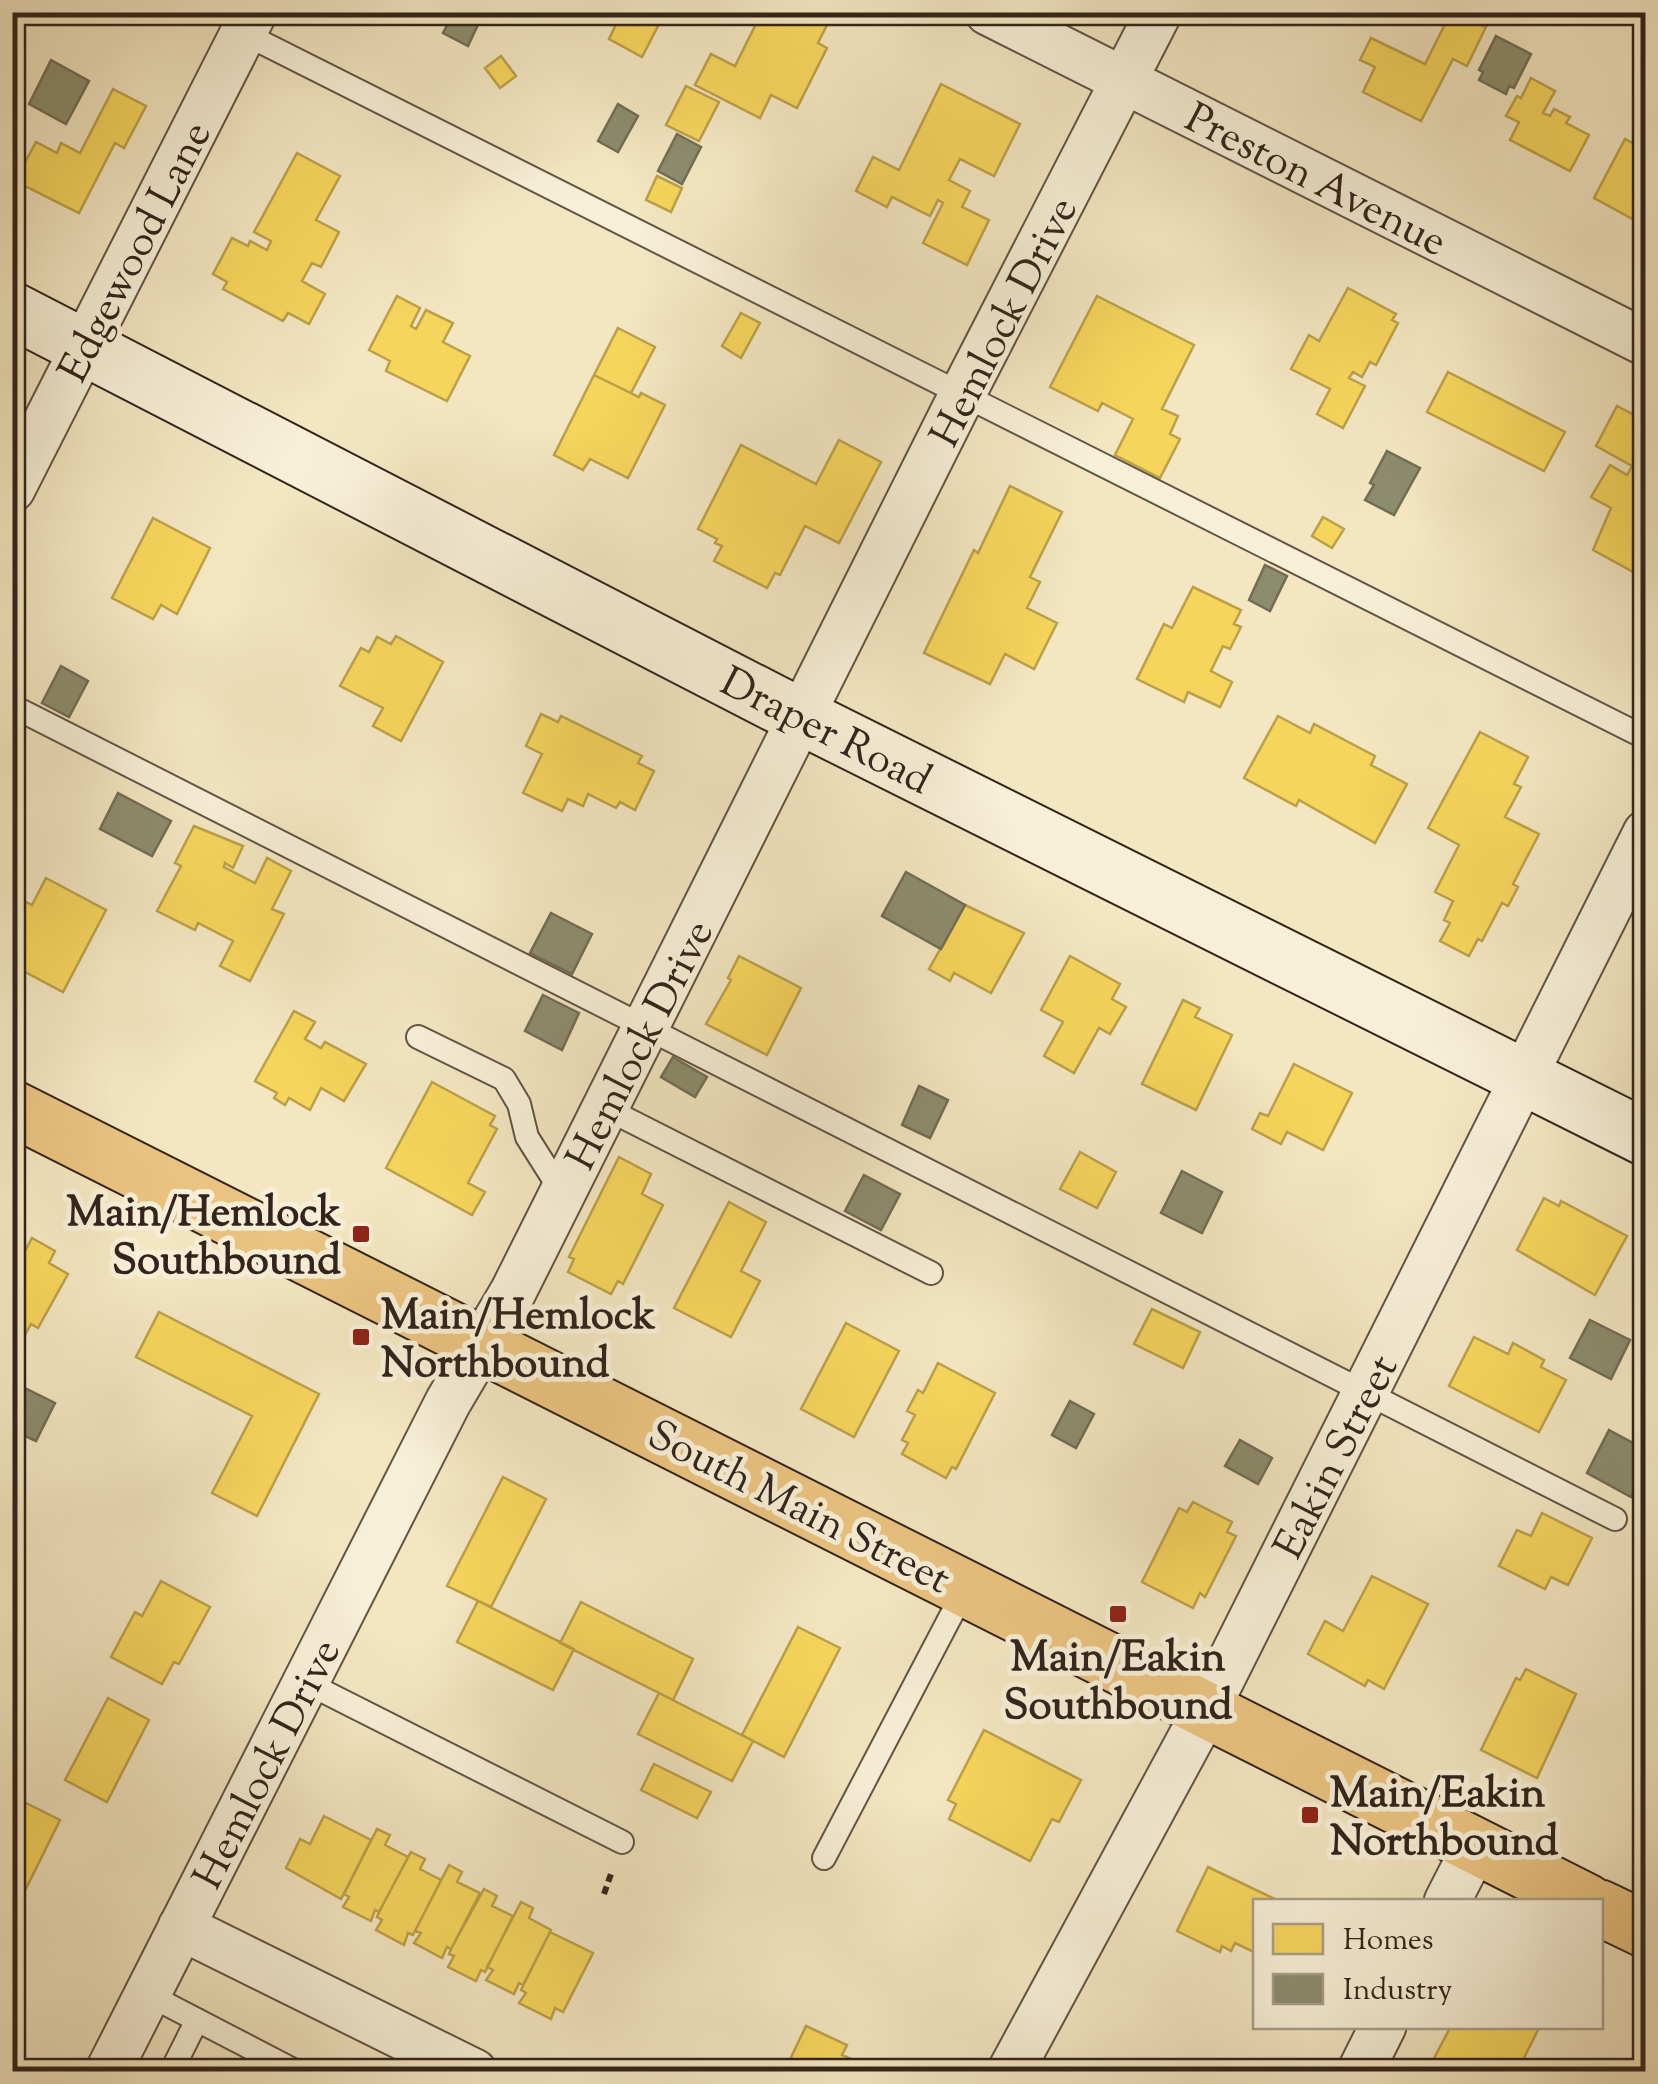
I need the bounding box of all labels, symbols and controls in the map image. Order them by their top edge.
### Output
street label: Preston Avenue [1174,91,1456,274]
street label: Edgewood Lane [46,113,229,394]
street label: Hemlock Drive [918,188,1095,459]
street label: Draper Road [709,655,941,812]
street label: Hemlock Drive [554,911,731,1182]
place label: Main/Hemlock Southbound [67,1185,341,1293]
marker: Main/Hemlock Southbound [350,1223,372,1245]
place label: Main/Hemlock Northbound [381,1288,656,1396]
marker: Main/Hemlock Northbound [350,1326,372,1348]
street label: Eakin Street [1261,1346,1416,1571]
street label: South Main Street [636,1407,959,1612]
marker: Main/Eakin Southbound [1107,1603,1129,1625]
street label: Hemlock Drive [181,1630,358,1901]
place label: Main/Eakin Southbound [1003,1630,1233,1738]
place label: Main/Eakin Northbound [1330,1766,1559,1874]
marker: Main/Eakin Northbound [1299,1804,1321,1826]
legend [1253,1899,1603,2029]
text: Homes [1343,1920,1433,1963]
text: Industry [1343,1970,1452,2013]

